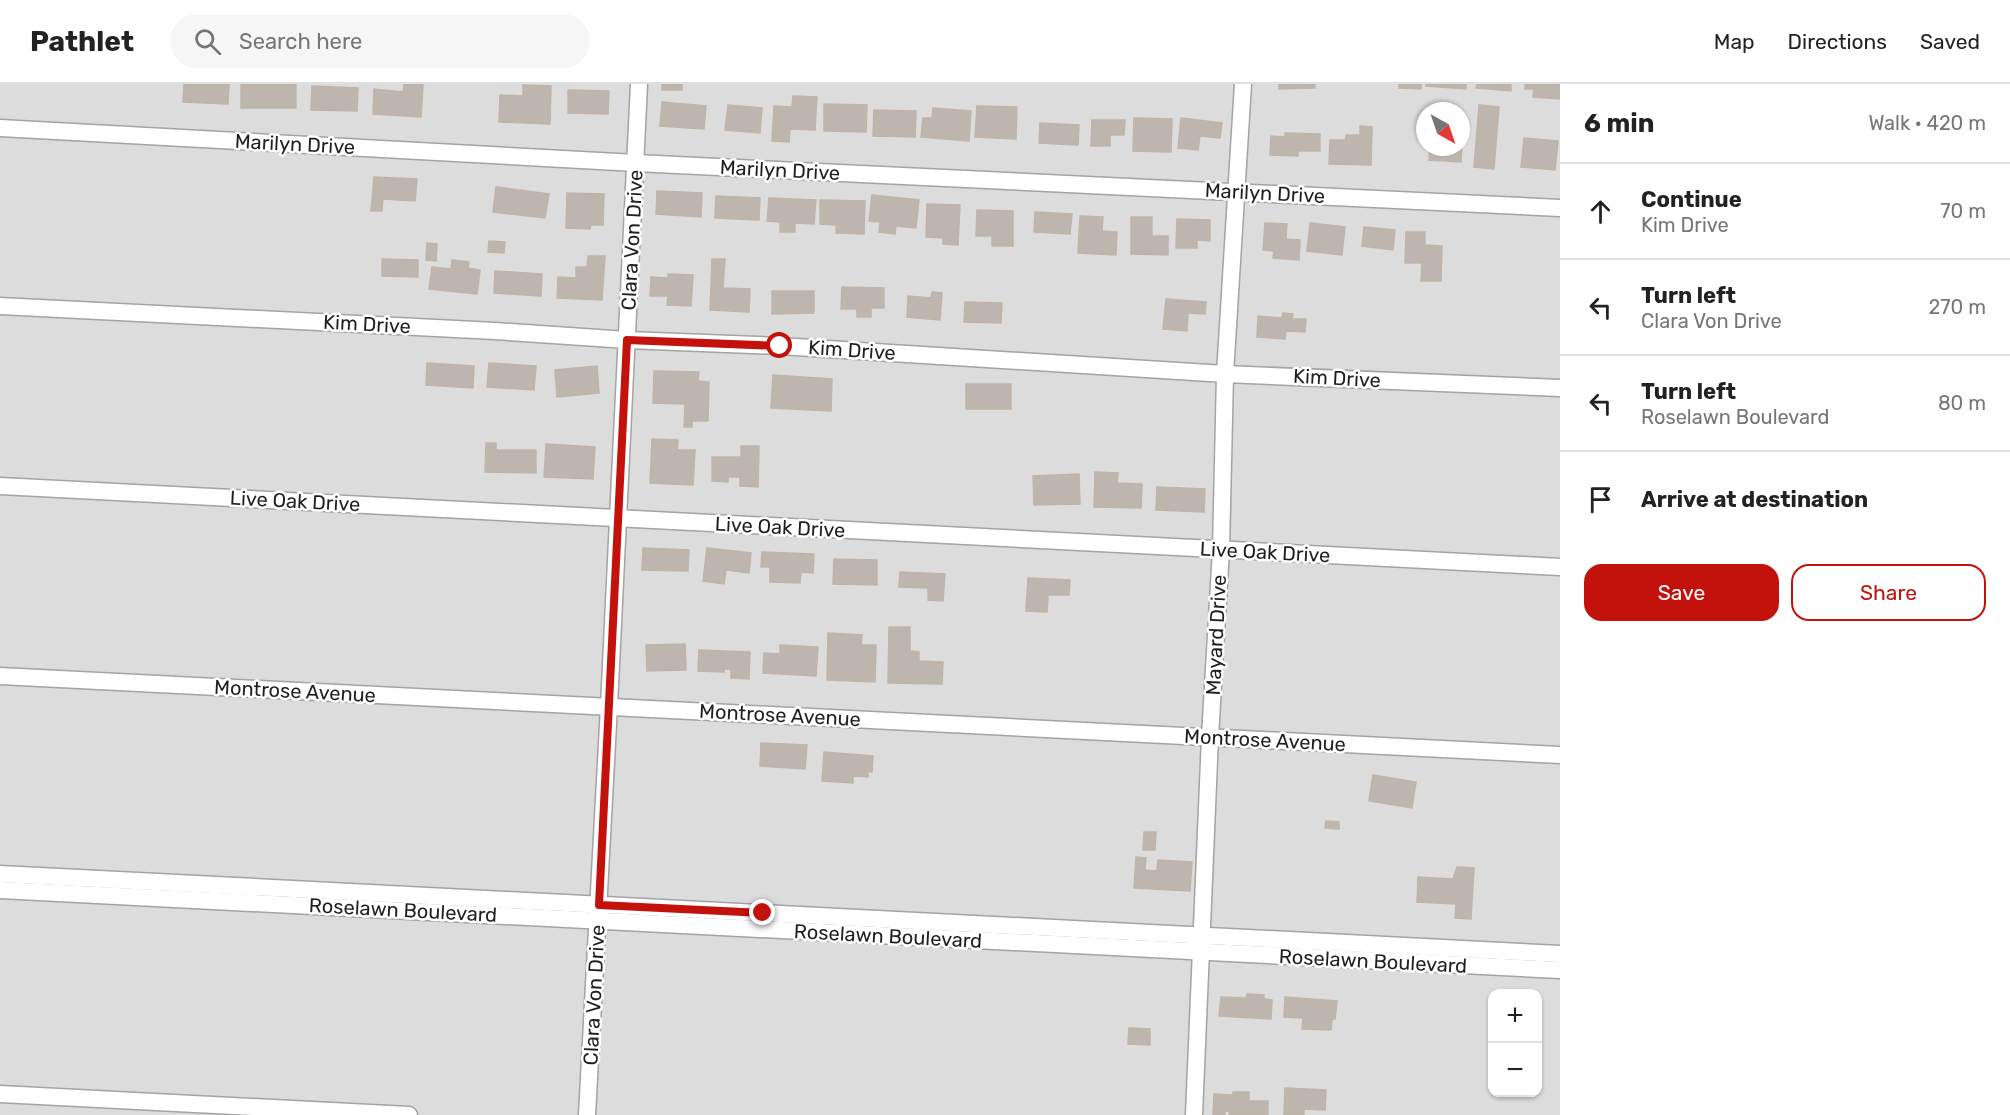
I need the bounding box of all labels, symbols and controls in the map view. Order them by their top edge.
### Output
search box [170,14,590,68]
text: Pathlet [30,25,134,58]
icon: search [191,25,224,58]
text: Search here [239,28,362,55]
text: Map [1714,29,1755,54]
text: Directions [1788,29,1887,54]
text: Saved [1920,29,1980,54]
north arrow [1416,102,1470,156]
text: 6 min [1584,108,1654,139]
text: Walk · 420 m [1868,111,1986,135]
street label: Marilyn Drive [234,129,356,159]
street label: Marilyn Drive [719,155,841,185]
street label: Clara Von Drive [616,169,648,311]
street label: Marilyn Drive [1204,178,1326,208]
text: Continue [1641,186,1742,213]
icon: ahead [1584,195,1617,228]
text: 70 m [1940,199,1986,223]
text: Kim Drive [1641,213,1729,237]
text: Turn left [1641,282,1736,309]
icon: left [1584,291,1617,324]
text: 270 m [1929,295,1986,319]
text: Clara Von Drive [1641,309,1782,333]
street label: Kim Drive [323,310,411,338]
route start [766,332,792,358]
street label: Kim Drive [807,335,897,365]
street label: Kim Drive [1293,364,1381,392]
text: Turn left [1641,378,1736,405]
icon: left [1584,387,1617,420]
text: 80 m [1938,391,1986,415]
text: Roselawn Boulevard [1641,405,1829,429]
icon: arrive [1584,483,1617,516]
street label: Live Oak Drive [229,486,361,516]
text: Arrive at destination [1641,486,1868,513]
street label: Live Oak Drive [714,512,846,542]
street label: Live Oak Drive [1199,537,1331,567]
button: Save [1584,564,1779,621]
button: Share [1791,564,1986,621]
street label: Mayard Drive [1201,574,1231,696]
street label: Montrose Avenue [214,675,376,707]
street label: Montrose Avenue [699,699,861,731]
street label: Montrose Avenue [1184,724,1346,756]
street label: Roselawn Boulevard [308,893,498,927]
route end [749,899,775,925]
street label: Roselawn Boulevard [793,919,983,953]
street label: Clara Von Drive [578,924,610,1066]
street label: Roselawn Boulevard [1278,944,1468,978]
map controls [1488,989,1542,1097]
button: + [1488,989,1542,1043]
button: − [1488,1043,1542,1097]

